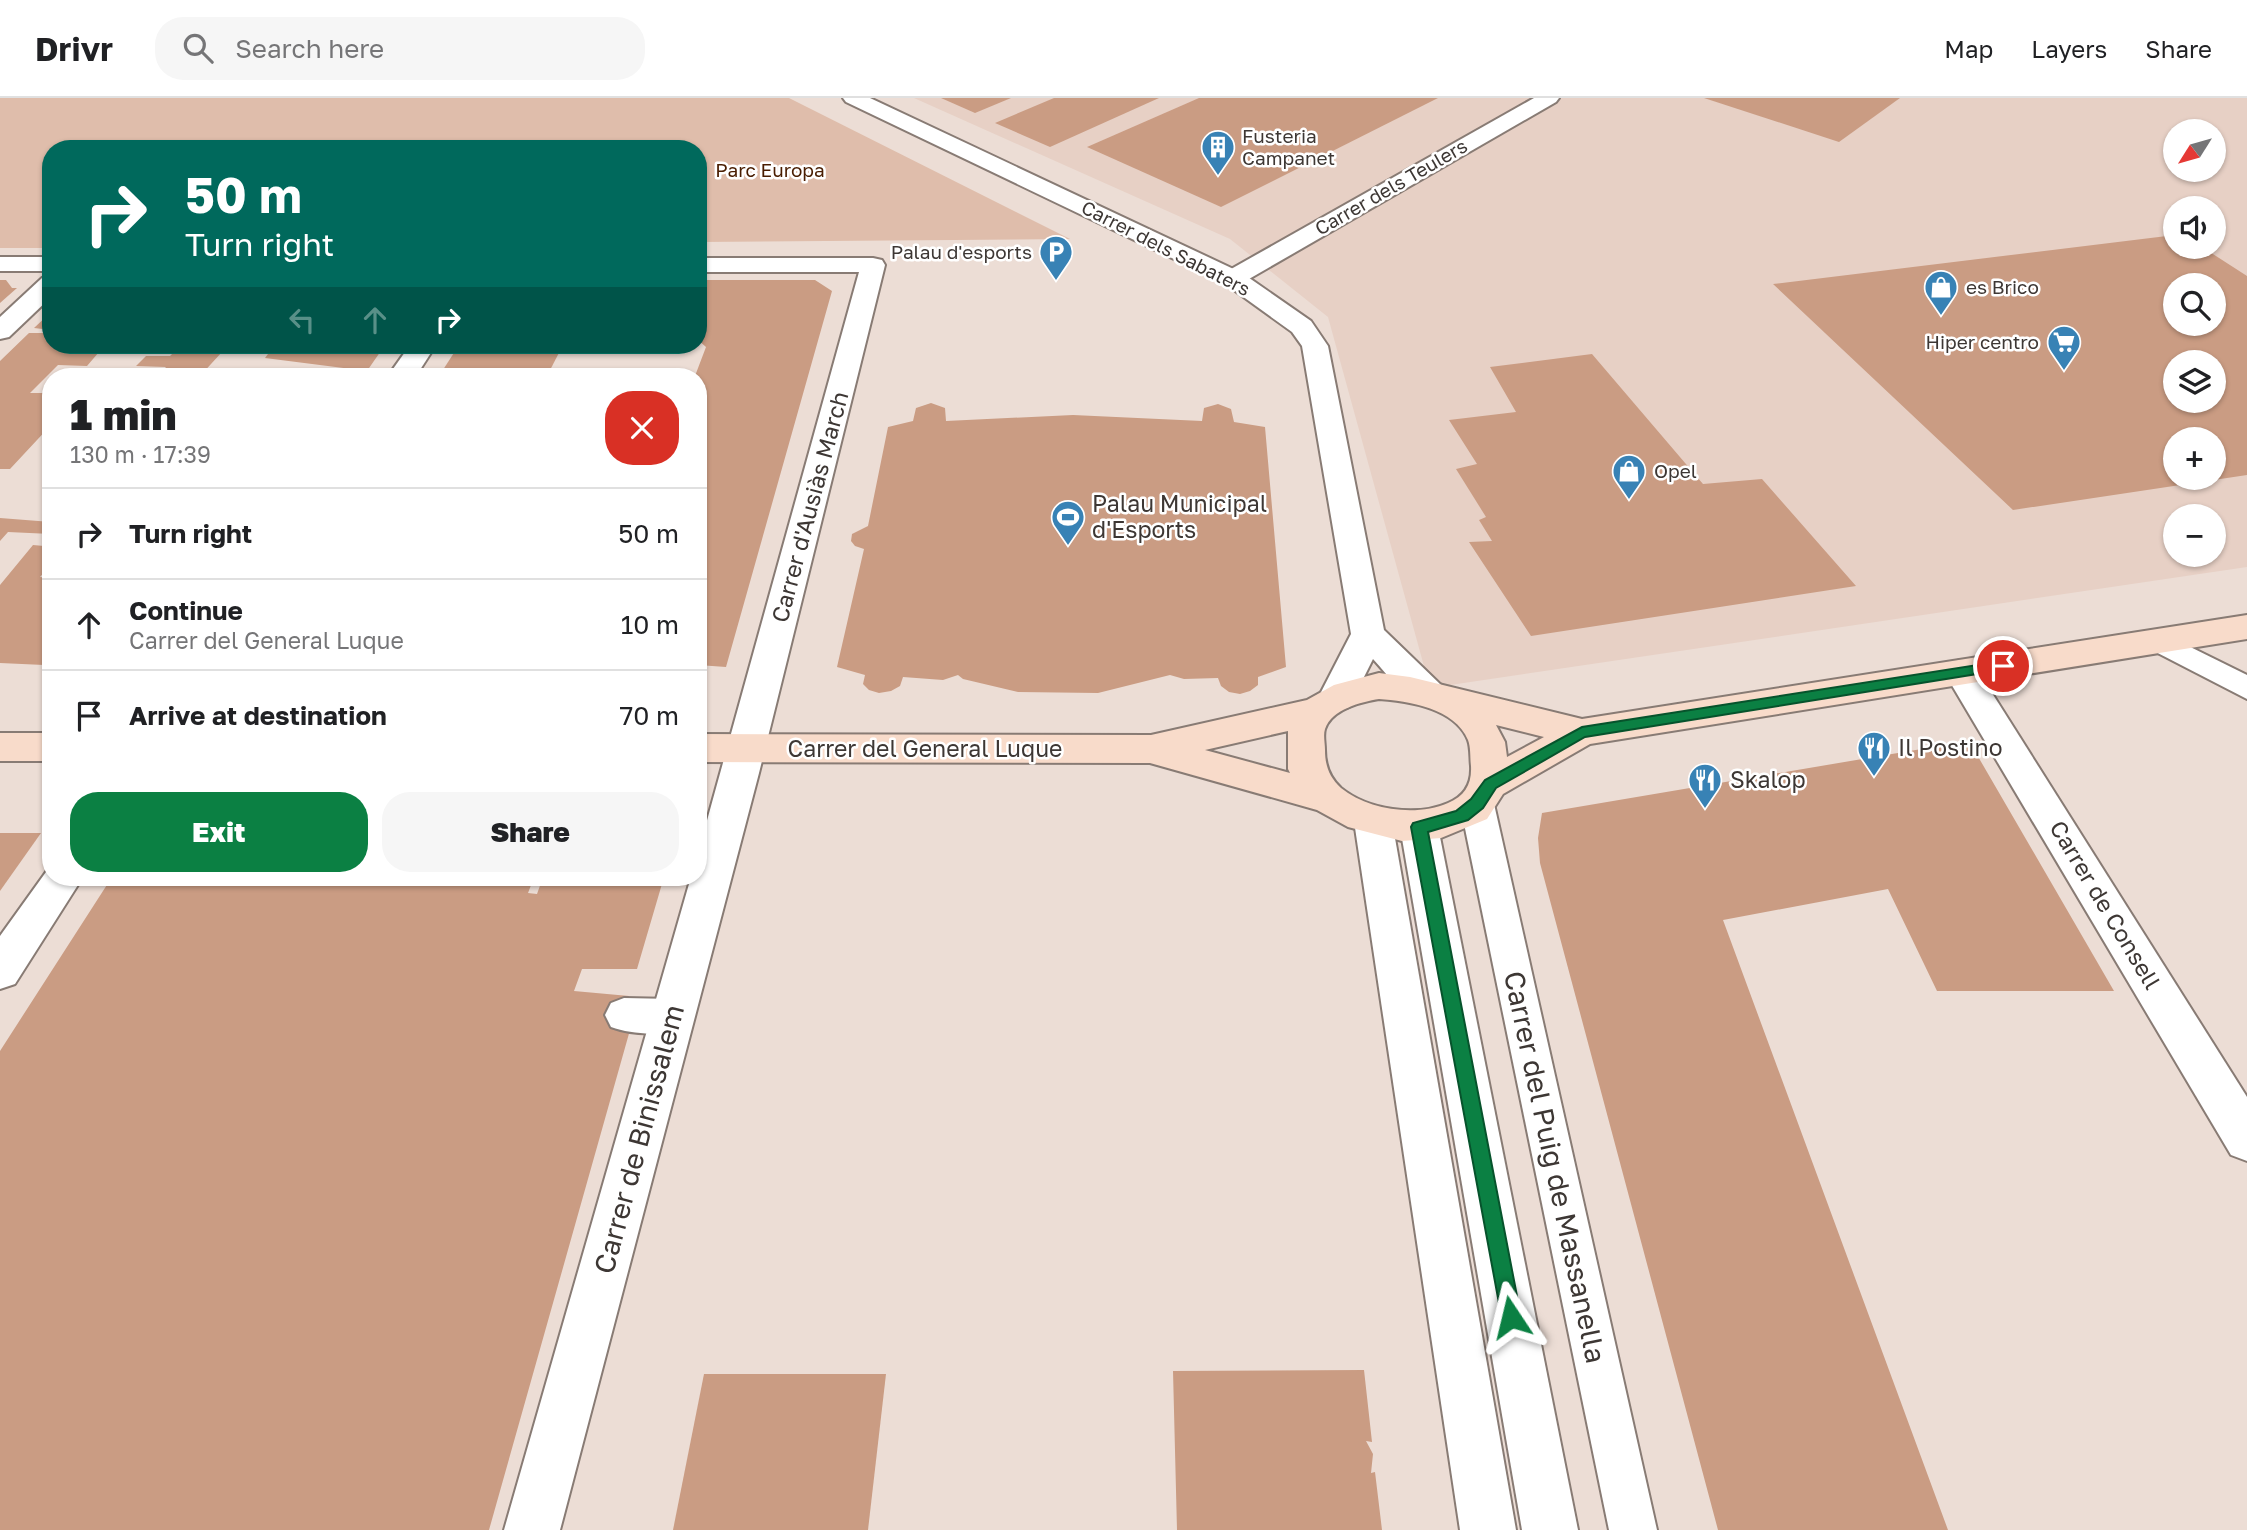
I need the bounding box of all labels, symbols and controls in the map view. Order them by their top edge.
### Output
search box [155,17,645,80]
text: Drivr [35,29,113,68]
icon: search [179,29,217,67]
text: Search here [235,33,384,64]
text: Map [1944,34,1993,63]
text: Layers [2031,34,2107,63]
text: Share [2145,34,2212,63]
north arrow [2163,119,2226,182]
map controls [2163,119,2226,567]
place label: Fusteria Campanet [1242,124,1335,169]
building icon: Fusteria Campanet [1199,128,1237,177]
street label: Carrer dels Teulers [1311,134,1471,240]
park label: Parc Europa [715,158,825,181]
text: 50 m [185,165,302,224]
icon: right [70,168,161,259]
street label: Carrer dels Sabaters [1078,195,1254,300]
button: sound [2163,196,2226,259]
text: Turn right [185,225,334,263]
parking icon: Palau d'esports [1037,233,1075,282]
place label: Palau d'esports [891,240,1032,263]
shop icon: es Brico [1922,268,1960,317]
button: search [2163,273,2226,336]
place label: es Brico [1966,275,2039,298]
icon: left [283,301,321,339]
icon: ahead [356,301,394,339]
icon: right [429,301,467,339]
supermarket icon: Hiper centro [2045,323,2083,372]
place label: Hiper centro [1926,330,2039,353]
button: layers [2163,350,2226,413]
street label: Carrer d'Ausiàs March [765,388,853,625]
text: 1 min [70,389,177,439]
button: close [605,391,679,465]
button: + [2163,427,2226,490]
text: 130 m · 17:39 [70,440,211,468]
shop icon: Opel [1610,452,1648,501]
place label: Opel [1654,459,1697,482]
place label: Palau Municipal d'Esports [1092,489,1267,543]
sports icon: Palau Municipal d'Esports [1049,498,1087,547]
button: − [2163,504,2226,567]
icon: right [70,515,108,553]
text: Turn right [129,518,252,549]
text: 50 m [618,518,679,549]
text: Continue [129,595,243,626]
icon: ahead [70,606,108,644]
text: 10 m [621,609,679,640]
text: Carrer del General Luque [129,626,404,654]
pin [1973,636,2033,696]
icon: arrive [1984,647,2022,685]
icon: arrive [70,697,108,735]
text: Arrive at destination [129,700,387,731]
text: 70 m [620,700,679,731]
restaurant icon: Il Postino [1855,729,1893,778]
place label: Il Postino [1898,733,2002,761]
street label: Carrer del General Luque [788,734,1062,762]
restaurant icon: Skalop [1686,761,1724,810]
place label: Skalop [1730,765,1806,793]
button: Exit [70,792,368,872]
button: Share [382,792,679,872]
street label: Carrer de Consell [2045,815,2167,994]
street label: Carrer del Puig de Massanella [1498,968,1613,1366]
street label: Carrer de Binissalem [587,1001,690,1277]
position arrow [1474,1280,1548,1354]

